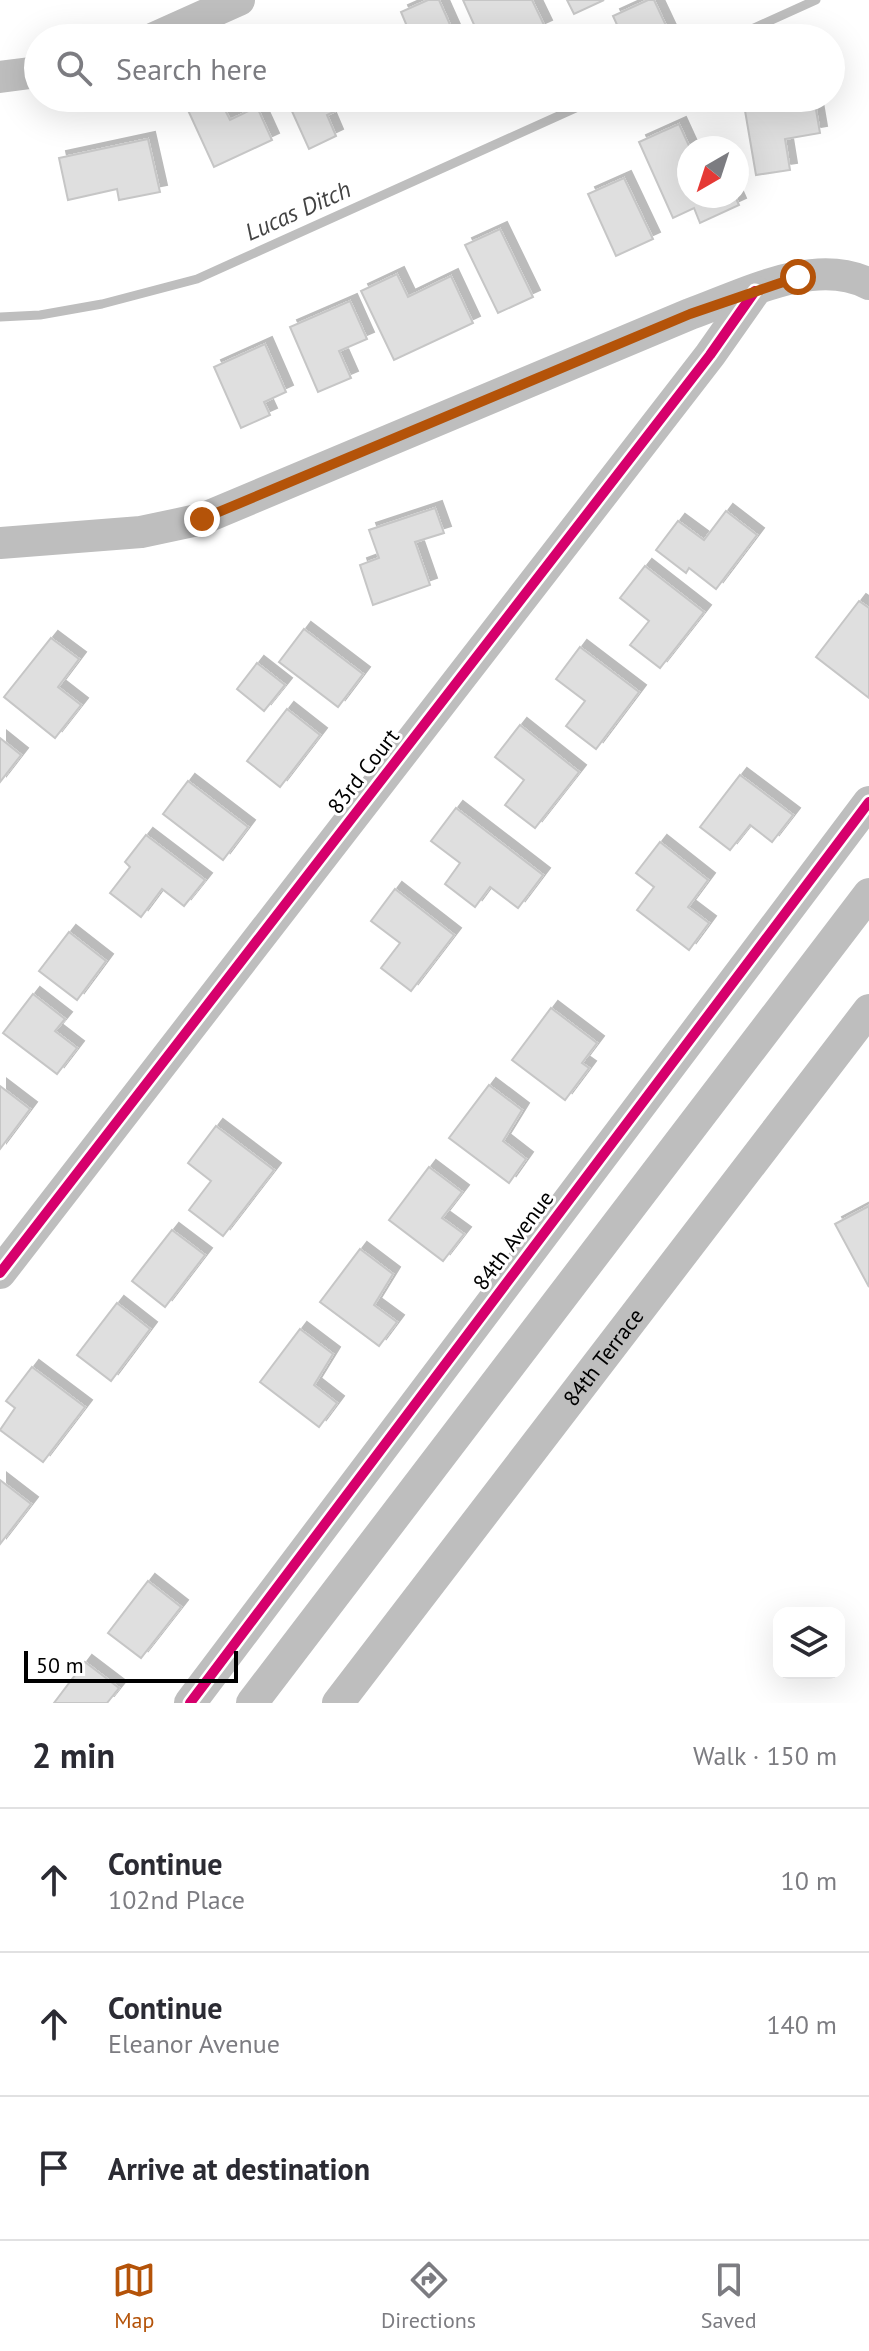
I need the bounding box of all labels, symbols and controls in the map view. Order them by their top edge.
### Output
search box [24,24,845,112]
icon: search [52,46,96,90]
text: Search here [116,49,267,88]
north arrow [677,136,749,208]
water label: Lucas Ditch [240,173,356,248]
route start [780,259,816,295]
route end [184,501,220,537]
street label: 83rd Court [321,722,405,819]
street label: 84th Avenue [467,1185,559,1295]
street label: 84th Terrace [557,1302,650,1411]
map controls [773,1607,845,1679]
button: layers [773,1607,845,1679]
scale bar [24,1647,238,1683]
text: 50 m [36,1651,84,1679]
text: 2 min [32,1733,115,1777]
text: Walk · 150 m [693,1739,837,1772]
text: Continue [108,1844,222,1883]
icon: ahead [32,1858,76,1902]
text: 10 m [781,1864,837,1897]
text: 102nd Place [108,1883,245,1916]
text: Continue [108,1988,222,2027]
icon: ahead [32,2002,76,2046]
text: 140 m [766,2008,837,2041]
text: Eleanor Avenue [108,2027,280,2060]
icon: arrive [32,2146,76,2190]
text: Arrive at destination [108,2149,370,2188]
tab: Map [112,2258,156,2334]
tab: Directions [381,2258,476,2334]
tab: Saved [701,2258,757,2334]

